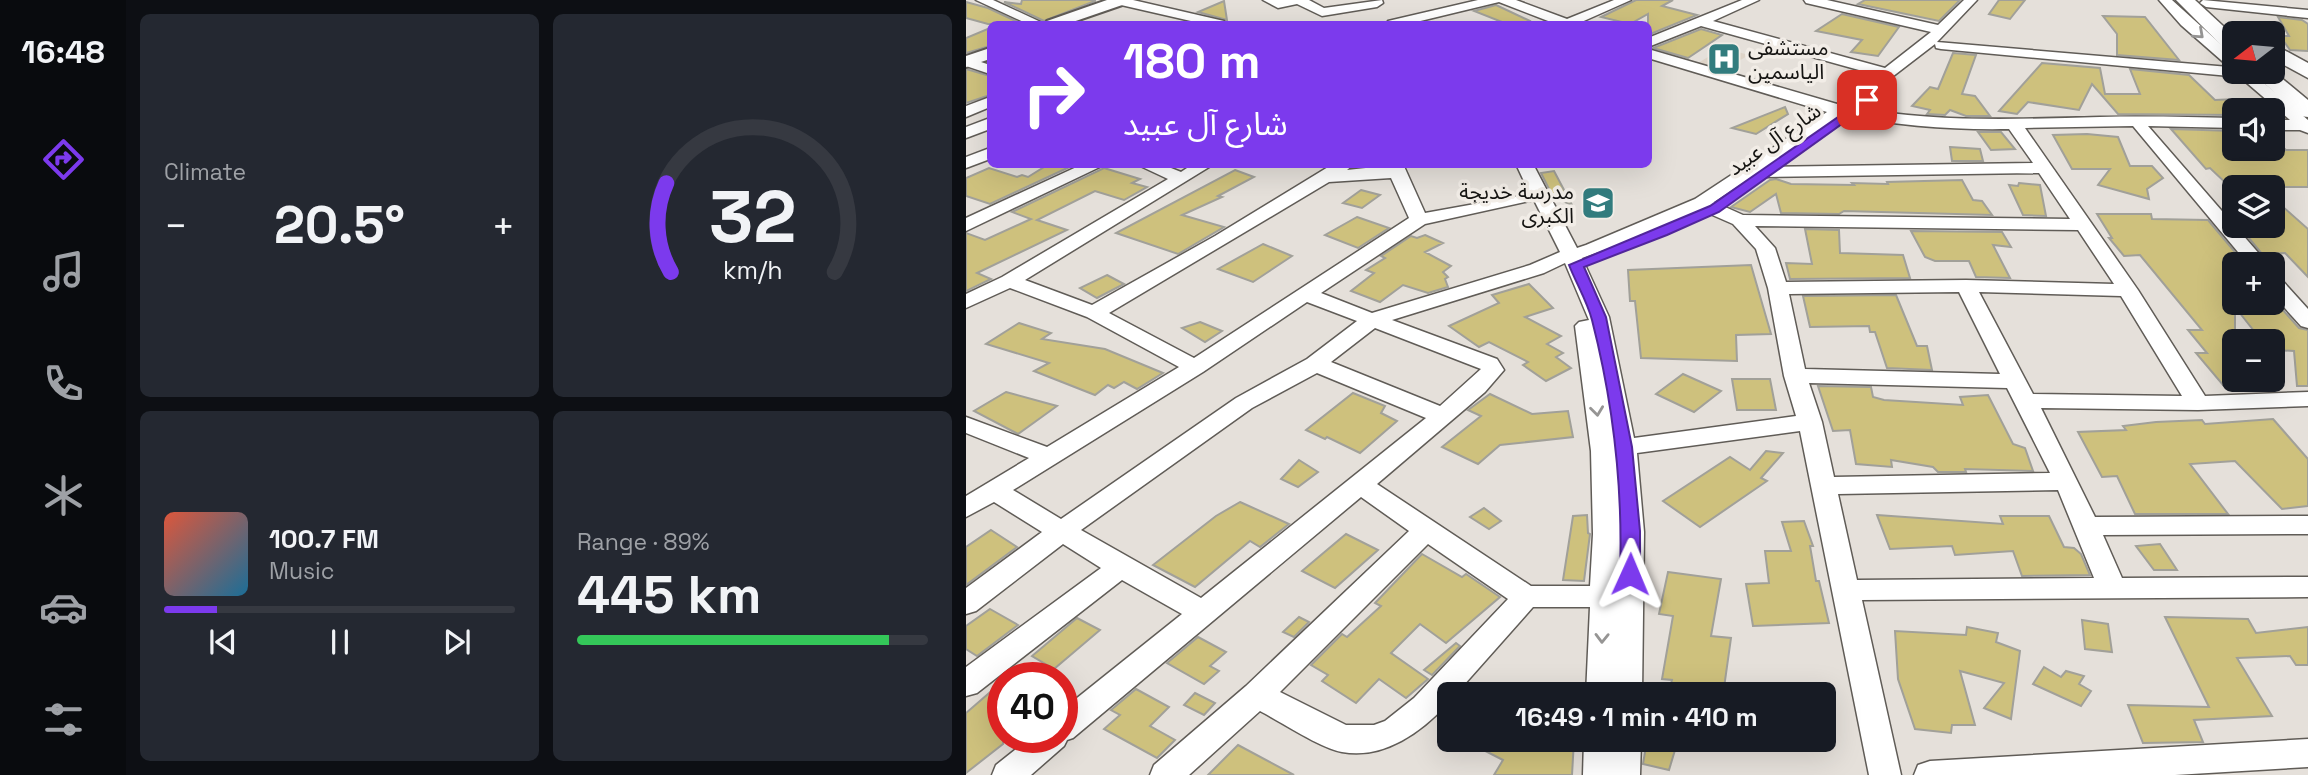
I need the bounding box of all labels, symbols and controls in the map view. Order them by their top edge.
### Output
north arrow [2222,21,2286,84]
map controls [2222,21,2285,392]
one-way arrow [2190,26,2203,38]
text: 180 m [1123,30,1261,92]
text: 16:48 [21,32,105,72]
place label: مستشفى الياسمين [1748,34,1828,85]
hospital icon: مستشفى الياسمين [1705,40,1743,78]
icon: right [1008,49,1099,140]
pin [1837,70,1897,130]
icon: arrive [1848,81,1886,119]
street label: شارع آل عبيد [1722,97,1827,183]
button: sound [2222,98,2285,161]
text: شارع آل عبيد [1123,104,1288,144]
icon: directions [39,135,88,184]
text: Climate [164,157,246,187]
text: 32 [709,170,796,263]
button: layers [2222,175,2285,238]
place label: مدرسة خديجة الكبرى [1459,178,1574,229]
school or university icon: مدرسة خديجة الكبرى [1579,184,1617,222]
text: 20.5° [274,192,405,258]
text: − [164,202,188,250]
text: + [491,202,515,250]
icon: music [39,247,88,296]
button: + [2222,252,2285,315]
text: km/h [723,253,782,285]
button: − [2222,329,2285,392]
icon: phone [39,359,88,408]
one-way arrow [1590,405,1605,417]
icon: climate [39,471,88,520]
text: 100.7 FM [269,522,379,556]
text: Range · 89% [577,527,710,557]
position arrow [1593,537,1667,611]
text: Music [269,556,334,586]
text: 445 km [577,562,761,628]
icon: car [39,583,88,632]
icon: previous [204,623,242,661]
icon: pause [321,623,359,661]
icon: next [438,623,476,661]
one-way arrow [1594,633,1610,644]
speed limit sign: 40 [987,662,1078,753]
icon: filters [39,695,88,744]
text: 16:49 · 1 min · 410 m [1515,700,1758,734]

